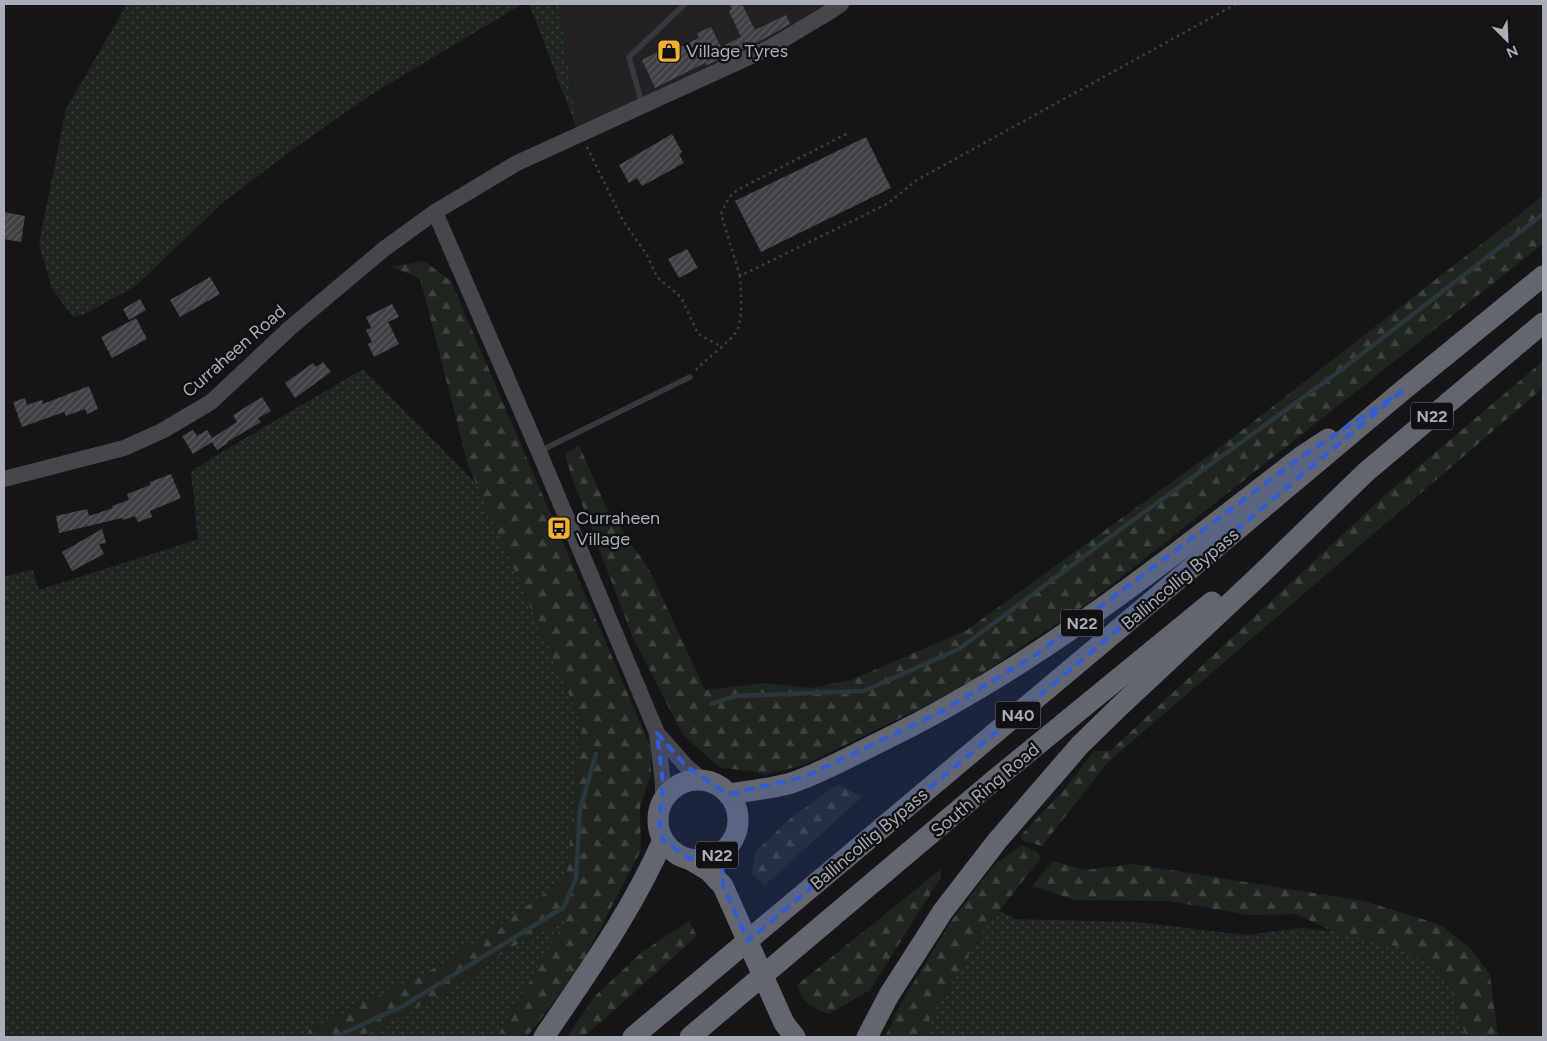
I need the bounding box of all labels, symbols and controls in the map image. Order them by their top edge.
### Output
north arrow [1482,15,1532,65]
shop icon: Village Tyres [656,38,682,64]
place label: Village Tyres [686,40,788,62]
text: N [1504,41,1520,61]
street label: Curraheen Road [178,300,290,402]
road number: N22 [1411,402,1453,430]
place label: Curraheen Village [576,507,660,550]
bus stop icon: Curraheen Village [546,515,572,541]
street label: Ballincollig Bypass [1117,523,1243,635]
road number: N22 [1061,610,1103,636]
road number: N40 [996,702,1040,728]
street label: South Ring Road [926,738,1044,842]
street label: Ballincollig Bypass [806,783,932,895]
road number: N22 [696,842,738,868]

